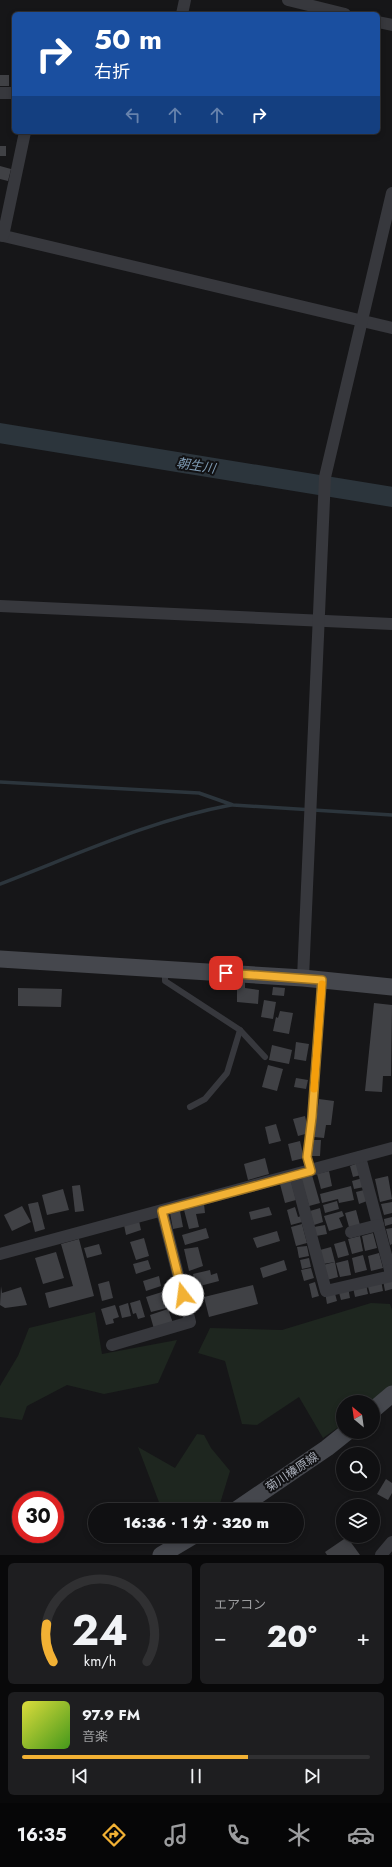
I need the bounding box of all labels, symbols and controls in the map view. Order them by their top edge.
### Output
text: 50 m [94,19,162,60]
icon: right [28,28,80,80]
text: 右折 [94,59,130,85]
icon: left [122,104,144,126]
icon: ahead [164,104,186,126]
icon: ahead [206,104,228,126]
icon: right [248,104,270,126]
water label: 朝生川 [175,453,219,478]
pin [209,956,243,990]
icon: arrive [215,962,237,984]
position arrow [162,1274,204,1316]
north arrow [336,1395,380,1439]
map controls [336,1395,380,1543]
button: search [336,1447,380,1491]
street label: 菊川榛原線 [262,1448,322,1496]
speed limit sign: 30 [12,1491,64,1543]
button: layers [336,1499,380,1543]
text: 16:36 · 1 分 · 320 m [123,1512,269,1534]
text: エアコン [214,1595,266,1614]
text: 24 [72,1599,128,1660]
text: 20° [267,1615,317,1658]
text: − [214,1621,227,1653]
text: + [356,1621,370,1653]
text: km/h [84,1650,116,1670]
text: 97.9 FM [82,1704,140,1726]
text: 音楽 [82,1727,108,1746]
icon: previous [69,1765,91,1787]
icon: pause [185,1765,207,1787]
icon: next [301,1765,323,1787]
icon: directions [100,1821,128,1849]
icon: music [162,1821,190,1849]
icon: phone [224,1821,252,1849]
icon: climate [285,1821,313,1849]
icon: car [347,1821,375,1849]
text: 16:35 [17,1822,67,1848]

